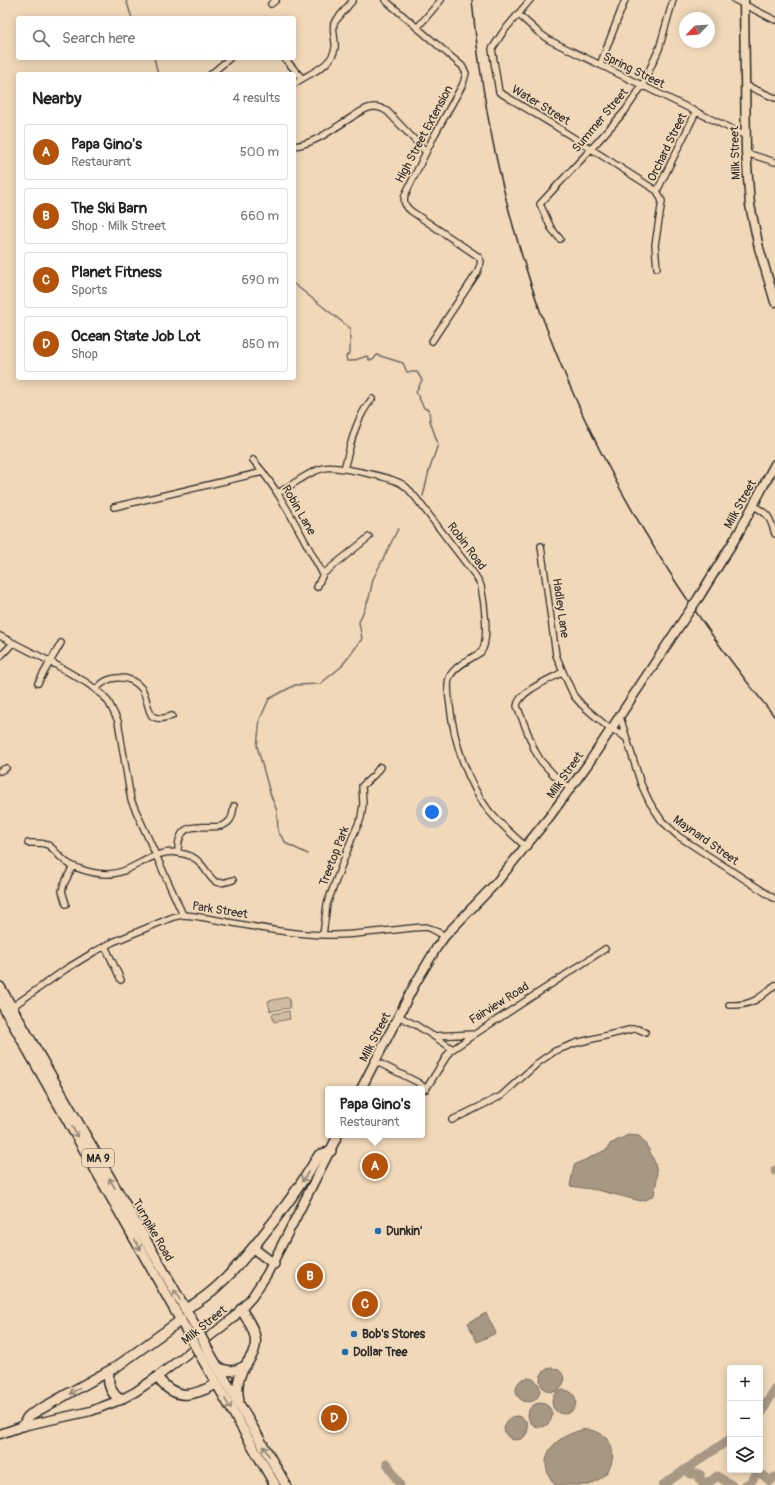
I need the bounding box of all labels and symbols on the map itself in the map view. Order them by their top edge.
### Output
north arrow [679,12,715,48]
street label: Spring Street [600,49,667,92]
street label: Water Street [509,82,573,129]
street label: High Street Extension [392,83,457,186]
street label: Summer Street [569,85,632,156]
street label: Orchard Street [644,110,691,184]
street label: Milk Street [727,126,744,180]
street label: Milk Street [721,477,760,531]
street label: Robin Lane [278,483,319,538]
street label: Robin Road [444,520,489,573]
street label: Hadley Lane [549,577,572,639]
street label: Milk Street [544,749,587,802]
your location [422,802,442,822]
street label: Maynard Street [670,812,742,869]
street label: Treetop Park [316,824,353,888]
street label: Park Street [191,899,249,922]
street label: Fairview Road [467,979,532,1028]
street label: Milk Street [357,1010,394,1065]
one-way arrow [71,1126,79,1138]
road number: MA 9 [82,1149,114,1167]
pin: A [362,1151,388,1181]
one-way arrow [301,1171,309,1182]
one-way arrow [108,1177,116,1189]
street label: Turnpike Road [129,1196,177,1264]
place label: Dunkin' [386,1224,422,1239]
marker: Dunkin' [373,1226,383,1236]
one-way arrow [135,1239,143,1251]
pin: B [297,1261,323,1291]
one-way arrow [173,1289,181,1301]
pin: C [352,1289,378,1319]
street label: Milk Street [179,1303,230,1348]
place label: Bob's Stores [362,1327,426,1342]
marker: Bob's Stores [349,1329,359,1339]
place label: Dollar Tree [353,1345,408,1360]
marker: Dollar Tree [340,1347,350,1357]
one-way arrow [69,1388,81,1395]
one-way arrow [225,1398,233,1410]
pin: D [321,1403,347,1433]
one-way arrow [262,1445,270,1457]

